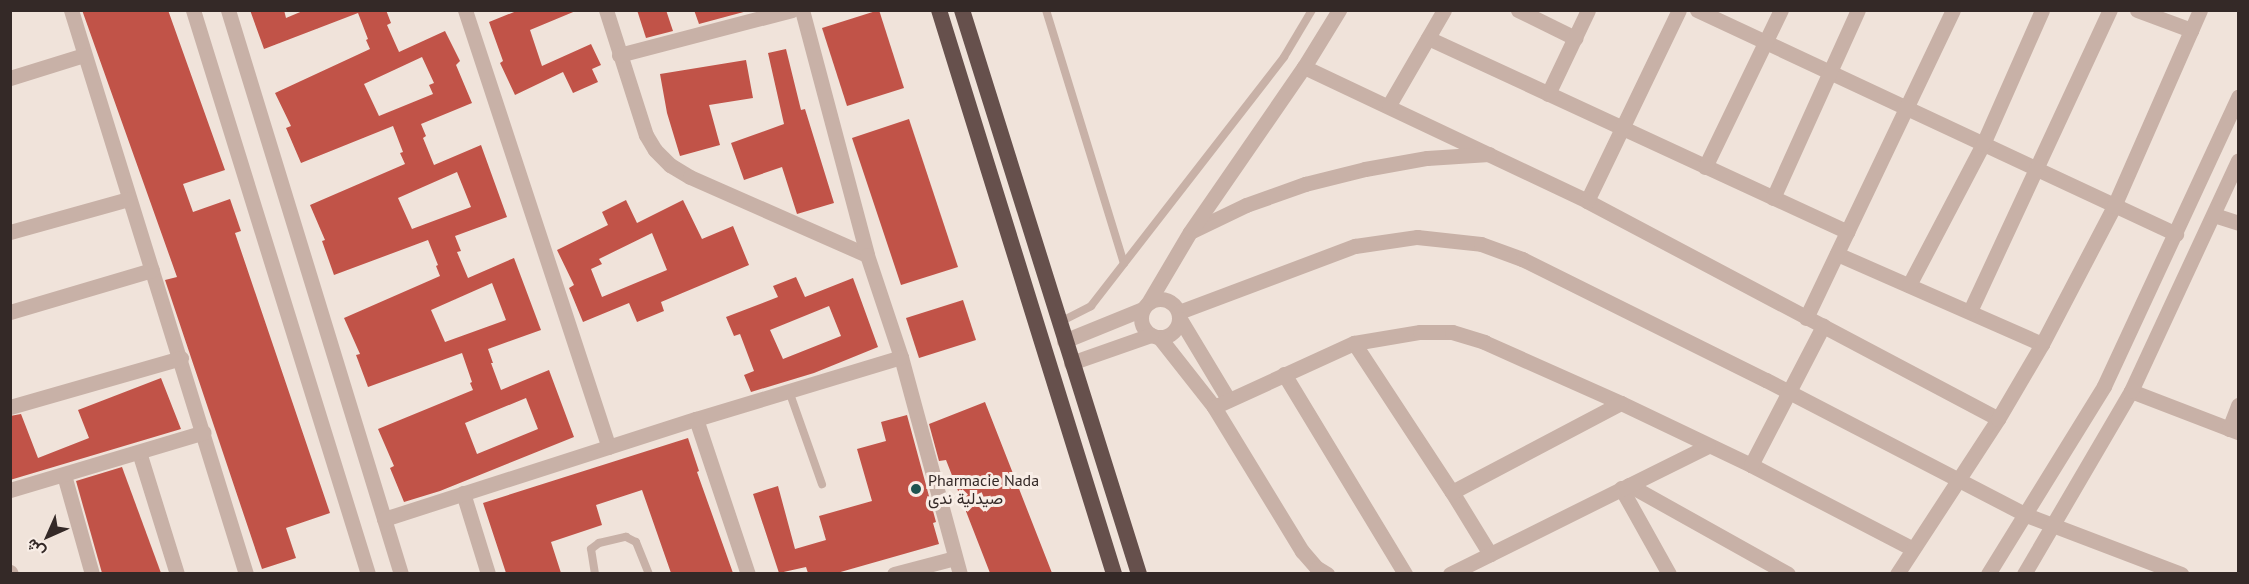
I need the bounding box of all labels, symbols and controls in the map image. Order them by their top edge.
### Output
place label: Pharmacie Nada صيدلية ندى [928,470,1039,508]
marker: Pharmacie Nada صيدلية ندى [909,482,923,496]
north arrow [18,506,78,566]
text: ش [21,535,49,563]

